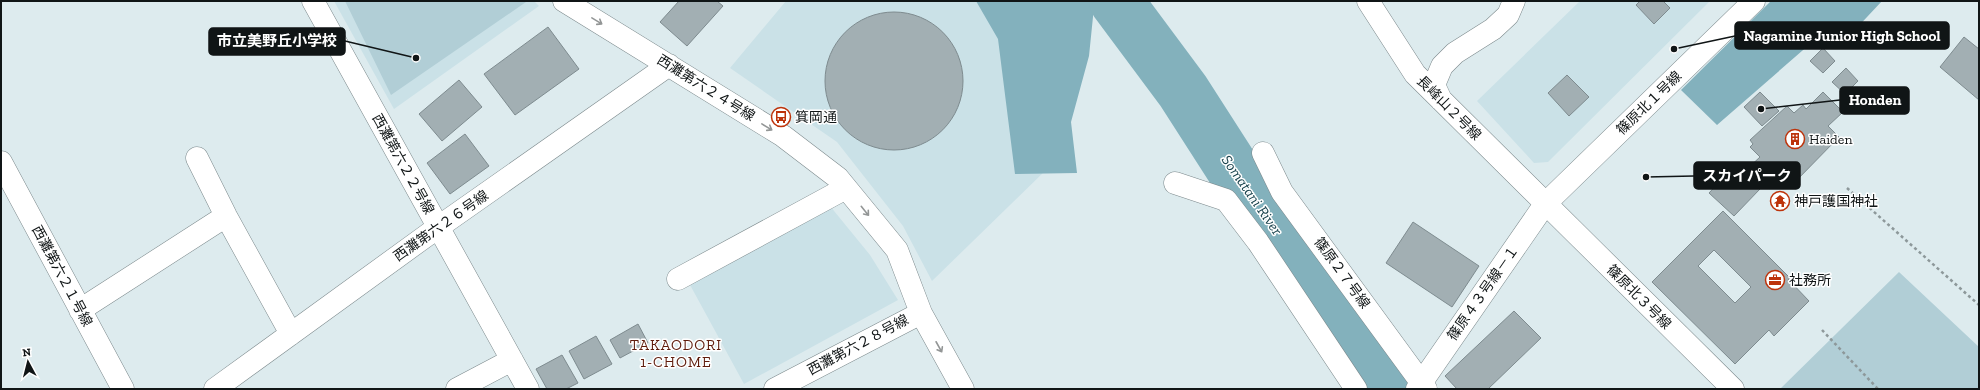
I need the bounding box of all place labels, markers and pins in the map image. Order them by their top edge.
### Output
callout: Nagamine Junior High School [1735,22,1949,49]
callout: 市立美野丘小学校 [209,28,345,55]
callout: Honden [1840,87,1909,114]
bus stop icon: 箕岡通 [770,106,792,128]
place label: 箕岡通 [795,109,837,126]
building icon: Haiden [1784,128,1806,150]
place label: Haiden [1809,131,1852,148]
callout: スカイパーク [1694,162,1800,189]
temple icon: 神戸護国神社 [1769,190,1791,212]
place label: 神戸護国神社 [1794,193,1878,210]
office icon: 社務所 [1764,269,1786,291]
place label: 社務所 [1789,272,1831,289]

